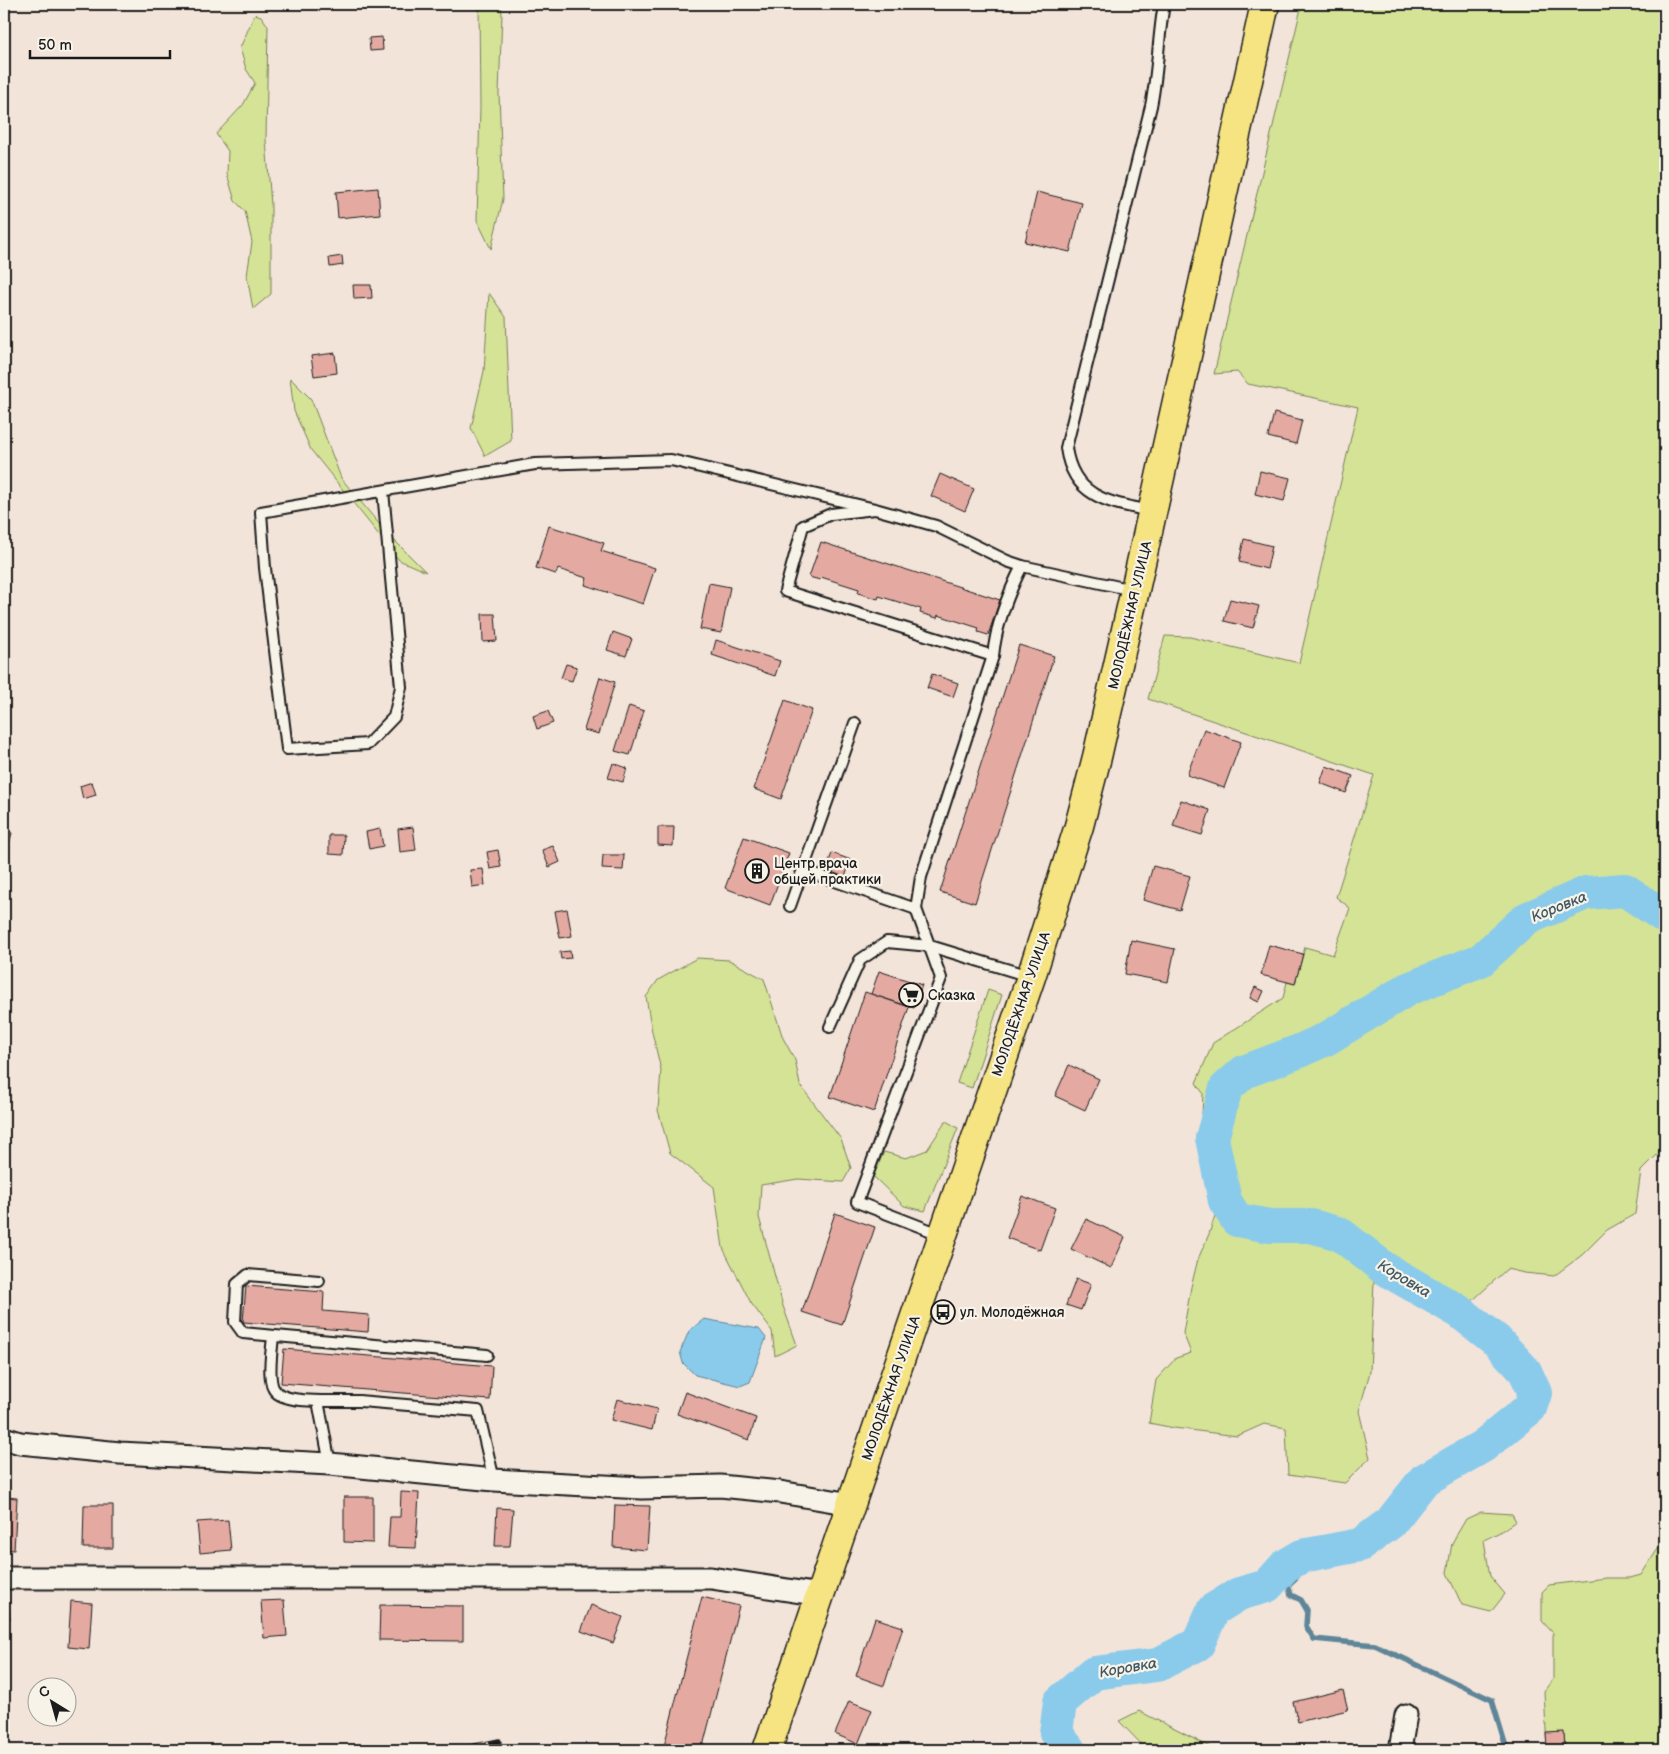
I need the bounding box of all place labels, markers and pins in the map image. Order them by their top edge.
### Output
place label: Центр врача общей практики [774,855,881,888]
building icon: Центр врача общей практики [744,858,770,884]
supermarket icon: Сказка [898,982,924,1008]
place label: Сказка [928,987,976,1004]
bus stop icon: ул. Молодёжная [930,1299,956,1325]
place label: ул. Молодёжная [960,1304,1065,1321]

